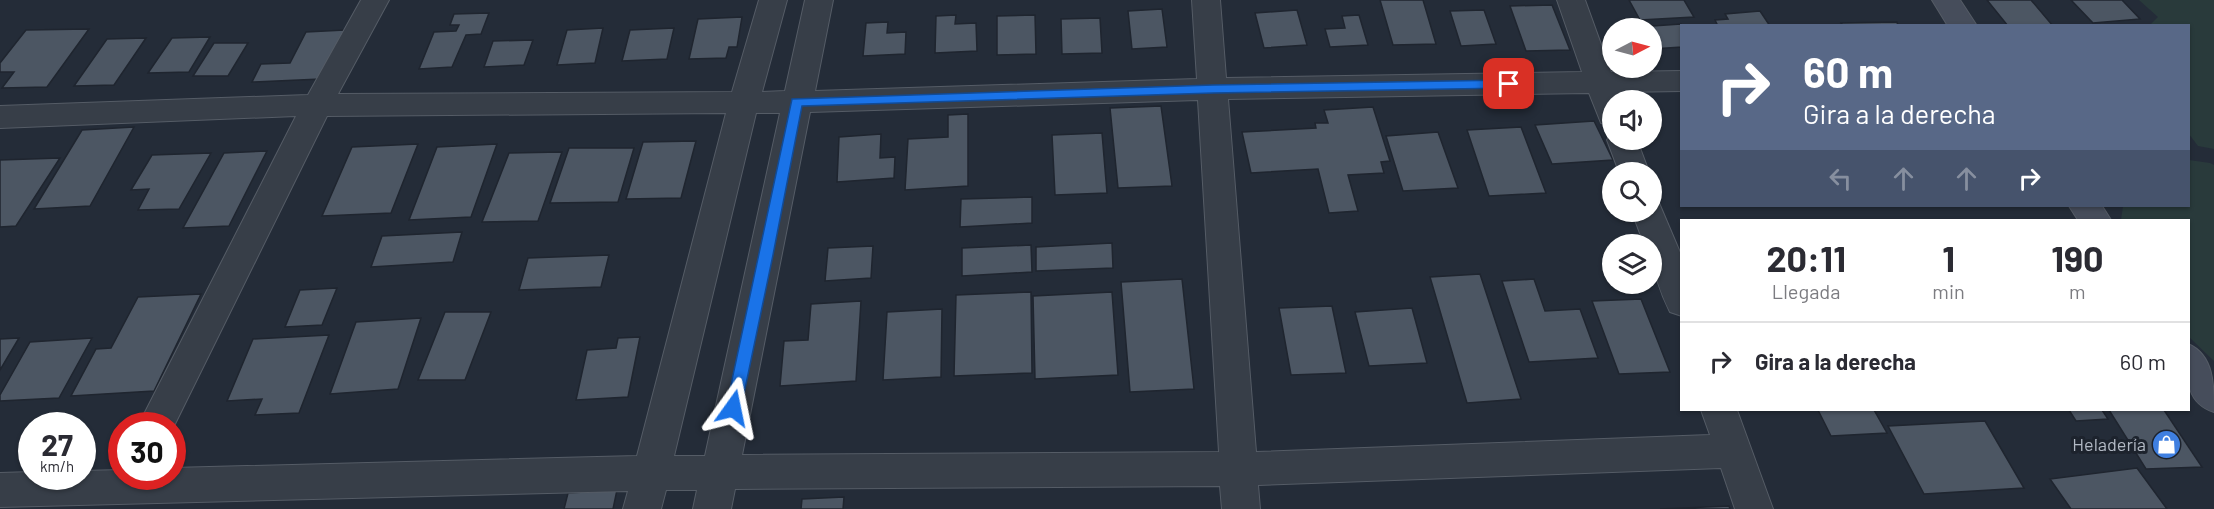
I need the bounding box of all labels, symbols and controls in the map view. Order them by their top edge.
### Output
north arrow [1602,18,1662,78]
map controls [1602,18,1662,294]
text: 60 m [1803,46,1893,96]
icon: right [1704,48,1782,126]
pin [1483,58,1534,109]
icon: arrive [1492,67,1525,100]
button: sound [1602,90,1662,150]
text: Gira a la derecha [1803,97,1996,129]
button: search [1602,162,1662,222]
icon: left [1824,162,1857,195]
icon: ahead [1887,162,1920,195]
icon: ahead [1950,162,1983,195]
icon: right [2013,162,2046,195]
button: layers [1602,234,1662,294]
text: 20:11 [1766,236,1846,279]
text: 1 [1942,236,1955,279]
text: 190 [2051,236,2104,279]
text: Llegada [1772,279,1841,303]
text: min [1932,279,1965,303]
text: m [2069,279,2086,303]
icon: right [1704,345,1737,378]
text: Gira a la derecha [1755,348,1916,374]
text: 60 m [2120,348,2166,374]
position arrow [701,376,765,440]
speed limit sign: 30 [108,412,186,490]
text: 27 [41,426,73,462]
shop icon: Heladería [2151,429,2183,461]
place label: Heladería [2072,433,2146,455]
text: km/h [40,457,74,475]

